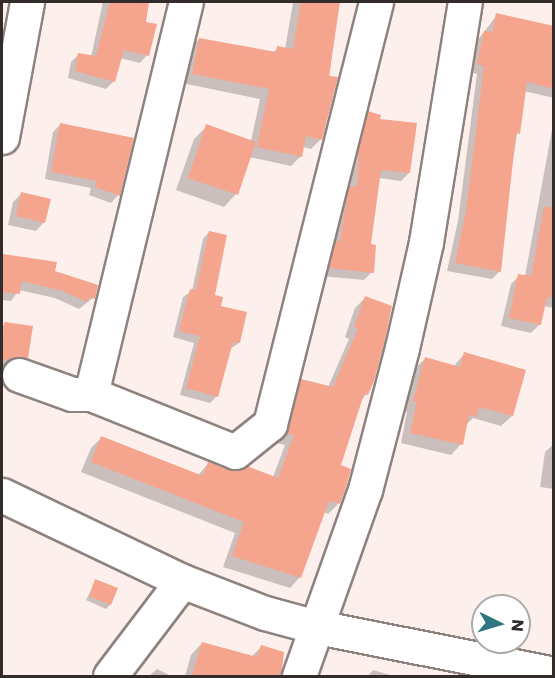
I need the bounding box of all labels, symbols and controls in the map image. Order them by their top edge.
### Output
north arrow [471,594,531,654]
text: N [505,618,529,632]

